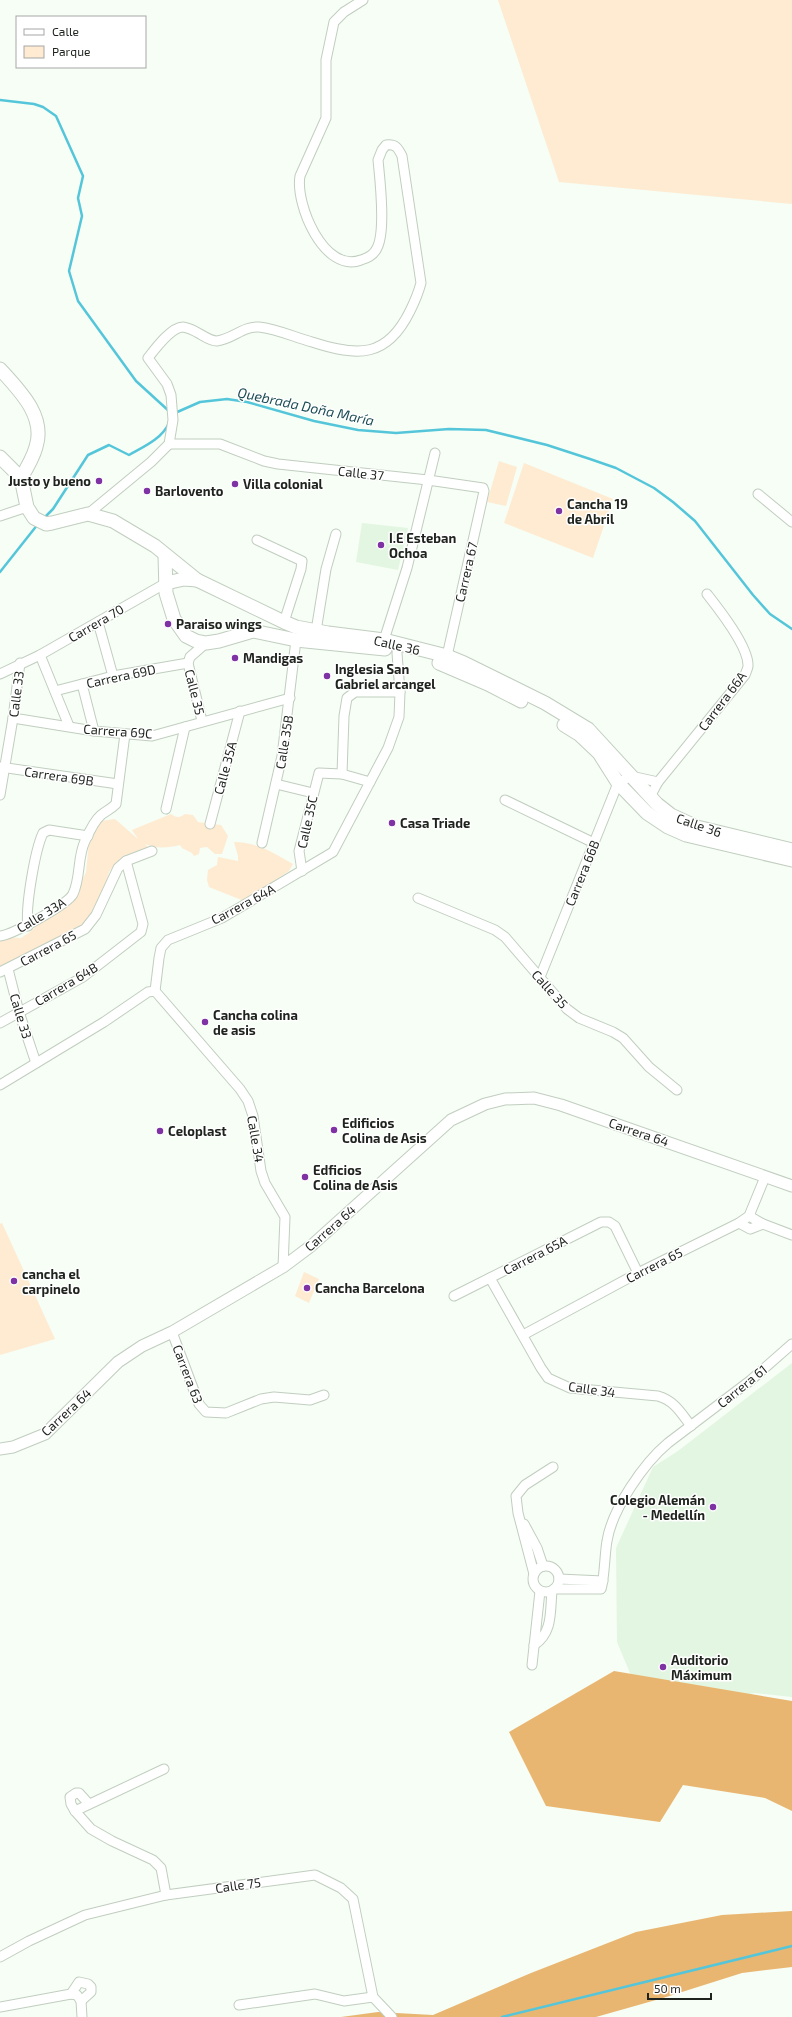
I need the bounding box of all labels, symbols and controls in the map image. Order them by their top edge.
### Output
legend [16,16,146,68]
text: Calle [52,24,79,38]
text: Parque [52,44,90,58]
water label: Quebrada Doña María [236,383,376,429]
street label: Calle 37 [337,463,385,483]
place label: Justo y bueno [8,473,91,489]
marker: Justo y bueno [94,476,104,486]
place label: Villa colonial [243,476,324,492]
marker: Villa colonial [230,479,240,489]
place label: Barlovento [155,483,224,499]
marker: Barlovento [142,486,152,496]
place label: Cancha 19 de Abril [567,496,628,527]
marker: Cancha 19 de Abril [554,506,564,516]
place label: I.E Esteban Ochoa [389,530,457,561]
marker: I.E Esteban Ochoa [376,540,386,550]
street label: Carrera 67 [451,540,481,604]
street label: Carrera 70 [65,601,127,645]
place label: Paraiso wings [176,616,262,632]
marker: Paraiso wings [163,619,173,629]
street label: Calle 36 [372,632,422,658]
place label: Mandigas [243,650,303,666]
marker: Mandigas [230,653,240,663]
street label: Carrera 69D [85,661,157,691]
place label: Inglesia San Gabriel arcangel [335,661,436,692]
street label: Calle 35 [182,668,208,716]
street label: Carrera 66A [695,668,749,734]
street label: Calle 33 [5,670,27,718]
marker: Inglesia San Gabriel arcangel [322,671,332,681]
street label: Calle 35B [272,714,296,770]
street label: Carrera 69C [83,721,153,741]
street label: Calle 35A [210,740,240,796]
street label: Carrera 69B [23,763,95,789]
street label: Calle 35C [294,794,320,850]
street label: Calle 36 [674,810,724,840]
place label: Casa Triade [400,815,470,831]
marker: Casa Triade [387,818,397,828]
street label: Carrera 66B [561,838,603,908]
street label: Carrera 64A [208,880,278,928]
street label: Calle 33A [13,894,69,936]
street label: Carrera 65 [17,927,79,969]
street label: Carrera 64B [32,959,100,1009]
street label: Calle 35 [529,966,571,1012]
street label: Calle 33 [7,991,35,1041]
place label: Cancha colina de asis [213,1007,298,1038]
marker: Cancha colina de asis [200,1017,210,1027]
street label: Calle 34 [244,1114,268,1164]
street label: Carrera 64 [607,1114,671,1150]
place label: Edificios Colina de Asis [342,1115,427,1146]
place label: Celoplast [168,1123,227,1139]
marker: Edificios Colina de Asis [329,1125,339,1135]
marker: Celoplast [155,1126,165,1136]
place label: Edficios Colina de Asis [313,1162,398,1193]
marker: Edficios Colina de Asis [300,1172,310,1182]
street label: Carrera 64 [301,1201,359,1255]
street label: Carrera 65A [500,1232,570,1278]
street label: Carrera 65 [623,1244,685,1286]
place label: cancha el carpinelo [22,1266,81,1297]
marker: cancha el carpinelo [9,1276,19,1286]
place label: Cancha Barcelona [315,1280,425,1296]
marker: Cancha Barcelona [302,1283,312,1293]
street label: Carrera 63 [169,1342,207,1406]
street label: Carrera 61 [714,1361,770,1411]
street label: Calle 34 [567,1378,617,1400]
street label: Carrera 64 [38,1385,94,1439]
place label: Colegio Alemán - Medellín [610,1492,705,1523]
marker: Colegio Alemán - Medellín [708,1502,718,1512]
place label: Auditorio Máximum [671,1652,732,1683]
marker: Auditorio Máximum [658,1662,668,1672]
street label: Calle 75 [214,1874,262,1896]
scale bar [648,1975,711,2001]
text: 50 m [654,1981,681,1995]

